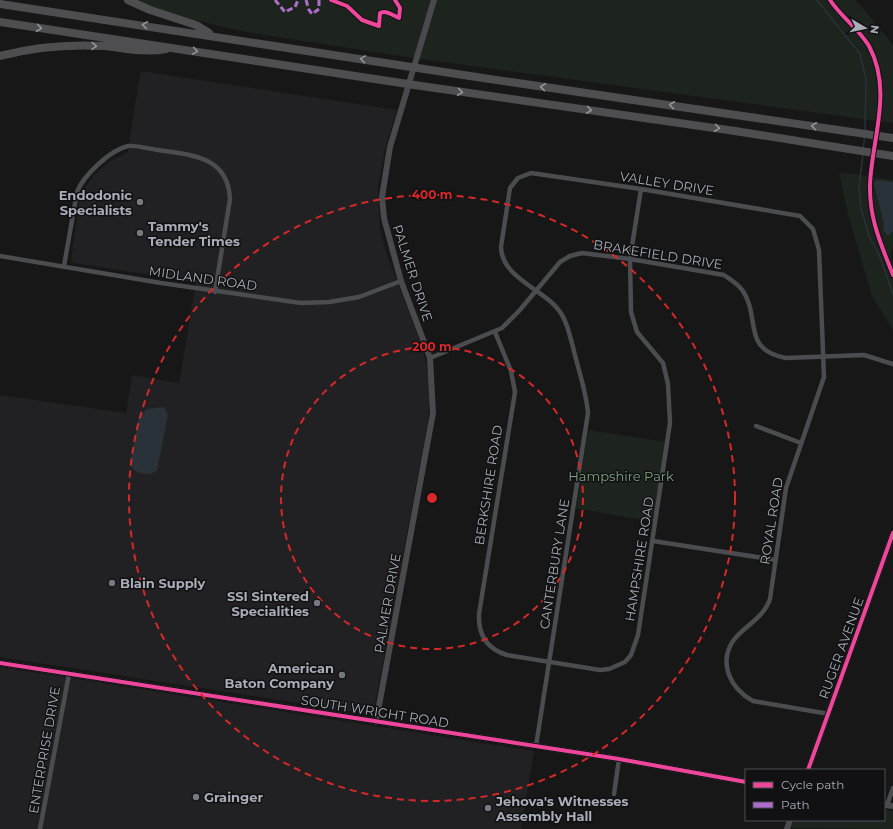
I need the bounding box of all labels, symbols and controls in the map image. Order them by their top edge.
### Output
north arrow [845,8,885,48]
one-way arrow [142,21,148,30]
one-way arrow [36,23,42,32]
text: N [867,24,882,35]
one-way arrow [91,42,97,50]
one-way arrow [192,46,198,55]
one-way arrow [360,55,366,64]
one-way arrow [540,83,546,92]
one-way arrow [457,87,463,96]
one-way arrow [669,101,675,110]
one-way arrow [586,105,592,114]
one-way arrow [811,122,818,131]
one-way arrow [714,123,720,132]
street label: VALLEY DRIVE [619,168,715,198]
place label: Endodonic Specialists [59,187,132,218]
text: 400 m [412,187,452,202]
marker: Endodonic Specialists [135,197,145,207]
place label: Tammy's Tender Times [148,218,240,249]
street label: PALMER DRIVE [390,222,436,324]
marker: Tammy's Tender Times [135,228,145,238]
street label: BRAKEFIELD DRIVE [592,236,724,272]
street label: MIDLAND ROAD [148,262,258,294]
text: 200 m [412,339,452,354]
street label: BERKSHIRE ROAD [471,424,505,546]
park label: Hampshire Park [568,468,674,484]
street label: ROYAL ROAD [756,476,786,566]
centre of rings [425,491,439,505]
street label: HAMPSHIRE ROAD [621,495,657,622]
street label: CANTERBURY LANE [536,498,572,630]
street label: PALMER DRIVE [370,552,404,654]
place label: Blain Supply [120,575,206,591]
marker: Blain Supply [107,578,117,588]
place label: SSI Sintered Specialities [227,588,309,619]
street label: RUGER AVENUE [815,595,867,701]
marker: SSI Sintered Specialities [312,598,322,608]
place label: American Baton Company [225,660,334,691]
marker: American Baton Company [337,670,347,680]
street label: ENTERPRISE DRIVE [25,685,63,815]
street label: SOUTH WRIGHT ROAD [300,691,450,731]
legend [745,769,885,821]
text: Cycle path [781,777,844,792]
place label: Grainger [204,789,263,805]
marker: Grainger [191,792,201,802]
place label: Jehova's Witnesses Assembly Hall [495,793,629,824]
text: Path [781,797,810,812]
marker: Jehova's Witnesses Assembly Hall [483,803,493,813]

